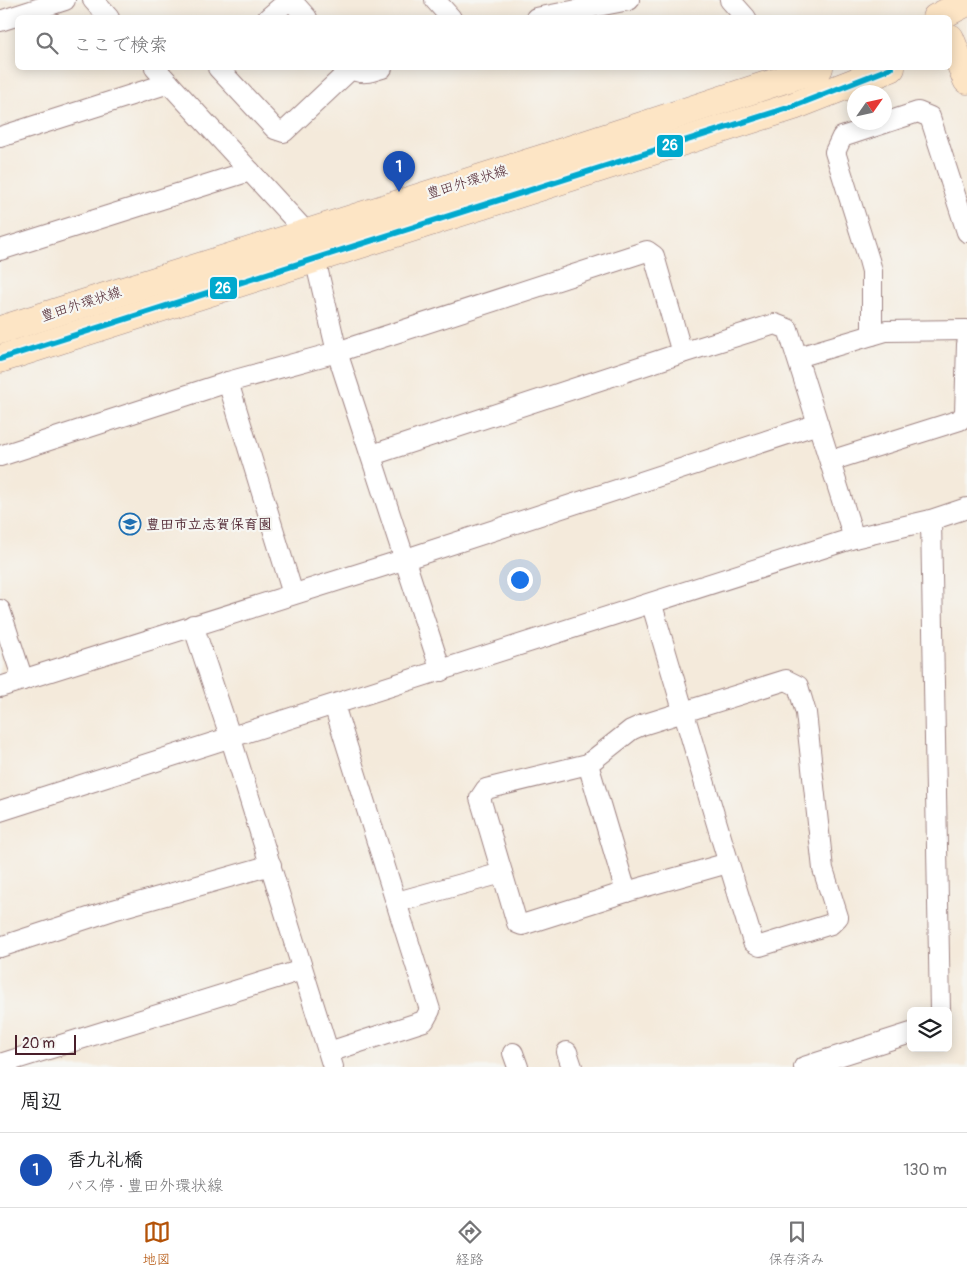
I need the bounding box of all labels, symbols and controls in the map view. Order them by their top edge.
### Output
search box [15,15,952,70]
icon: search [33,29,61,57]
text: ここで検索 [73,33,168,57]
north arrow [847,85,892,130]
line badge: 26 [656,134,684,158]
text: 26 [662,137,678,154]
pin: 1 [383,151,415,192]
street label: 豊田外環状線 [424,162,510,202]
line badge: 26 [209,276,238,300]
text: 26 [215,280,231,297]
street label: 豊田外環状線 [38,283,124,325]
school or university icon: 豊田市立志賀保育園 [118,512,142,536]
place label: 豊田市立志賀保育園 [146,516,272,533]
your location [507,567,533,593]
map controls [907,1007,952,1052]
button: layers [907,1007,952,1052]
scale bar [15,1032,76,1055]
text: 20 m [22,1035,55,1052]
text: 周辺 [20,1088,62,1115]
text: 香九礼橋 [67,1148,143,1172]
text: 1 [33,1160,39,1180]
text: 130 m [903,1160,947,1180]
text: バス停 · 豊田外環状線 [67,1176,223,1196]
tab: 地図 [143,1218,171,1268]
tab: 経路 [456,1218,484,1268]
tab: 保存済み [769,1218,825,1268]

